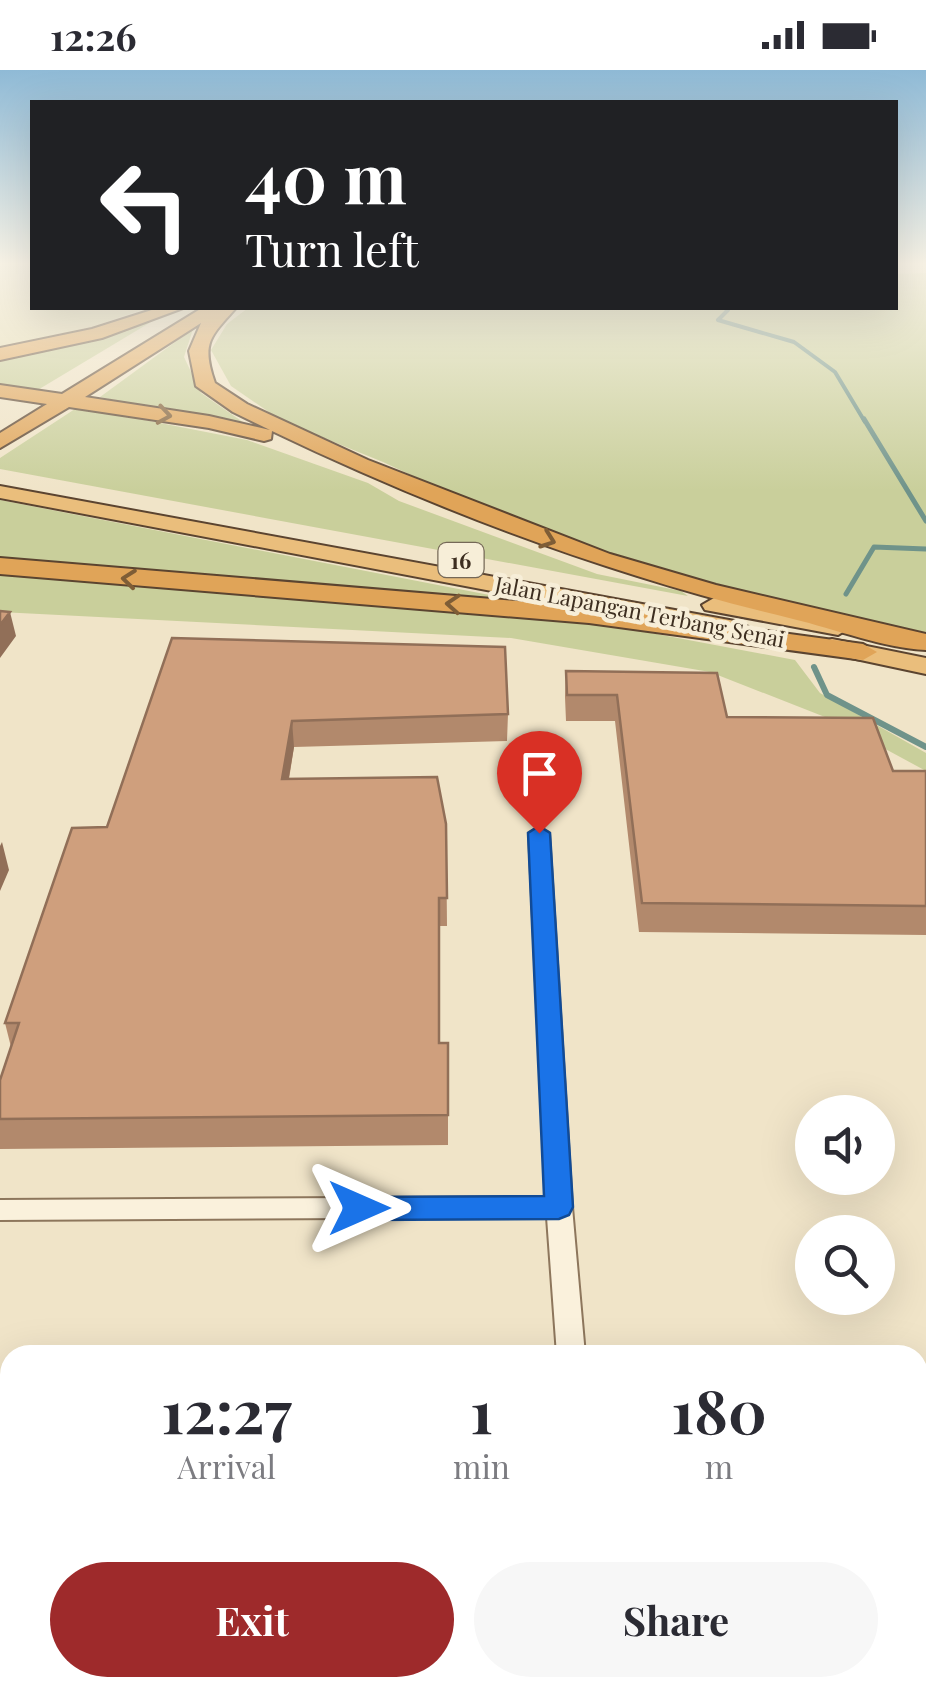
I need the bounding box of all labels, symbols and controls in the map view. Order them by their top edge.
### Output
text: 12:26 [50,10,137,61]
text: 40 m [245,128,407,222]
icon: left [80,140,210,270]
text: Turn left [245,218,419,278]
one-way arrow [155,404,172,425]
one-way arrow [539,528,556,549]
road number: 16 [438,543,484,577]
street label: Jalan Lapangan Terbang Senai [492,568,787,654]
one-way arrow [121,569,137,590]
one-way arrow [445,594,461,616]
pin [497,731,582,834]
icon: arrive [512,746,567,801]
map controls [795,1095,895,1315]
button: sound [795,1095,895,1195]
position arrow [307,1156,411,1260]
button: search [795,1215,895,1315]
text: 12:27 [161,1369,292,1449]
text: 1 [470,1369,493,1449]
text: 180 [671,1369,767,1449]
text: Arrival [177,1444,276,1487]
text: min [453,1444,510,1487]
text: m [705,1444,733,1487]
button: Exit [50,1562,454,1677]
button: Share [474,1562,878,1677]

